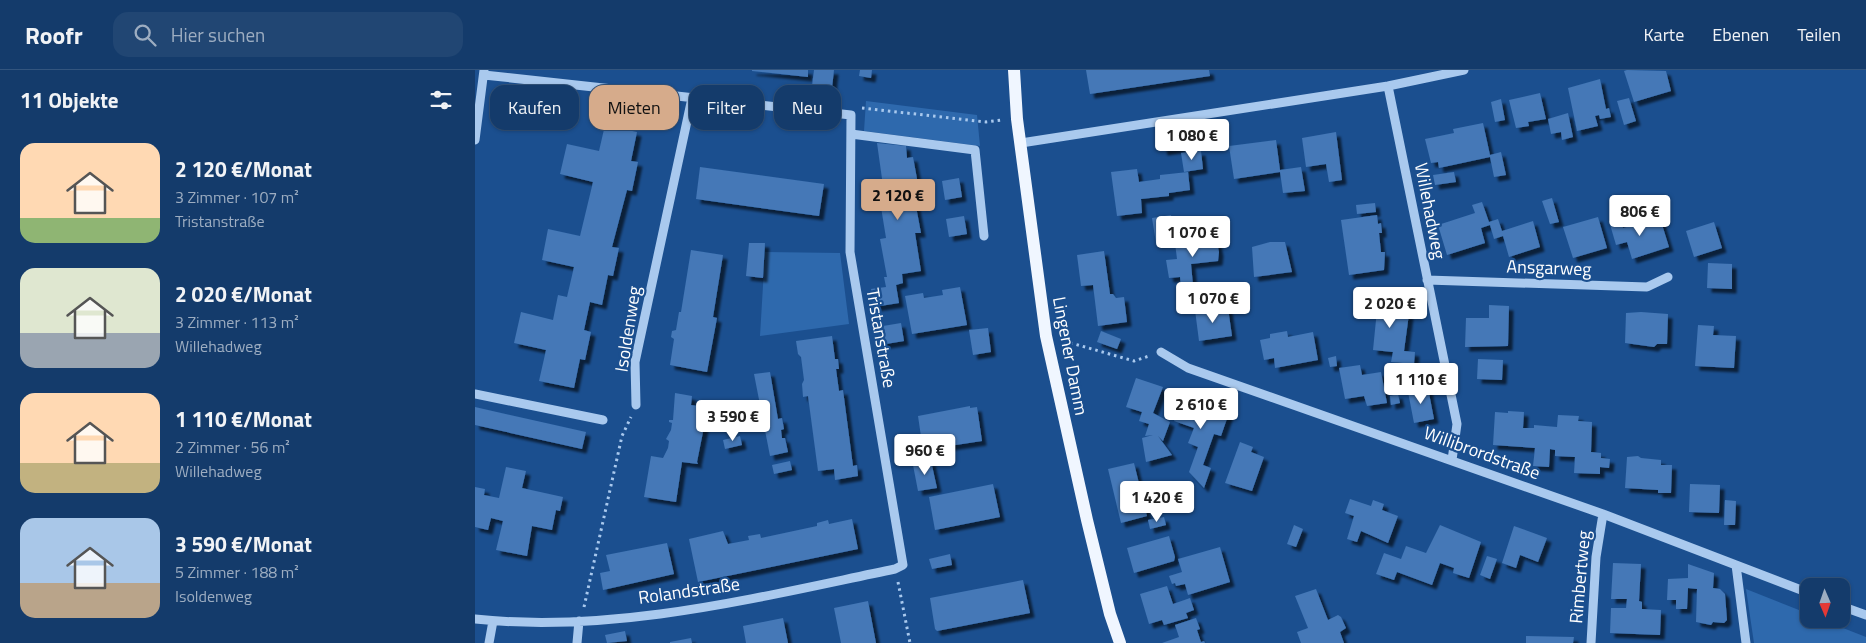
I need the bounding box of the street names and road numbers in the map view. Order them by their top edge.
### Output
street label: Willehadweg [1408,160,1453,261]
street label: Ansgarweg [1506,253,1592,282]
street label: Isoldenweg [607,284,648,374]
street label: Tristanstraße [859,286,904,390]
street label: Lingener Damm [1046,294,1095,418]
street label: Willibrordstraße [1420,419,1544,486]
street label: Rimbertweg [1562,529,1597,625]
street label: Rolandstraße [636,570,741,611]

